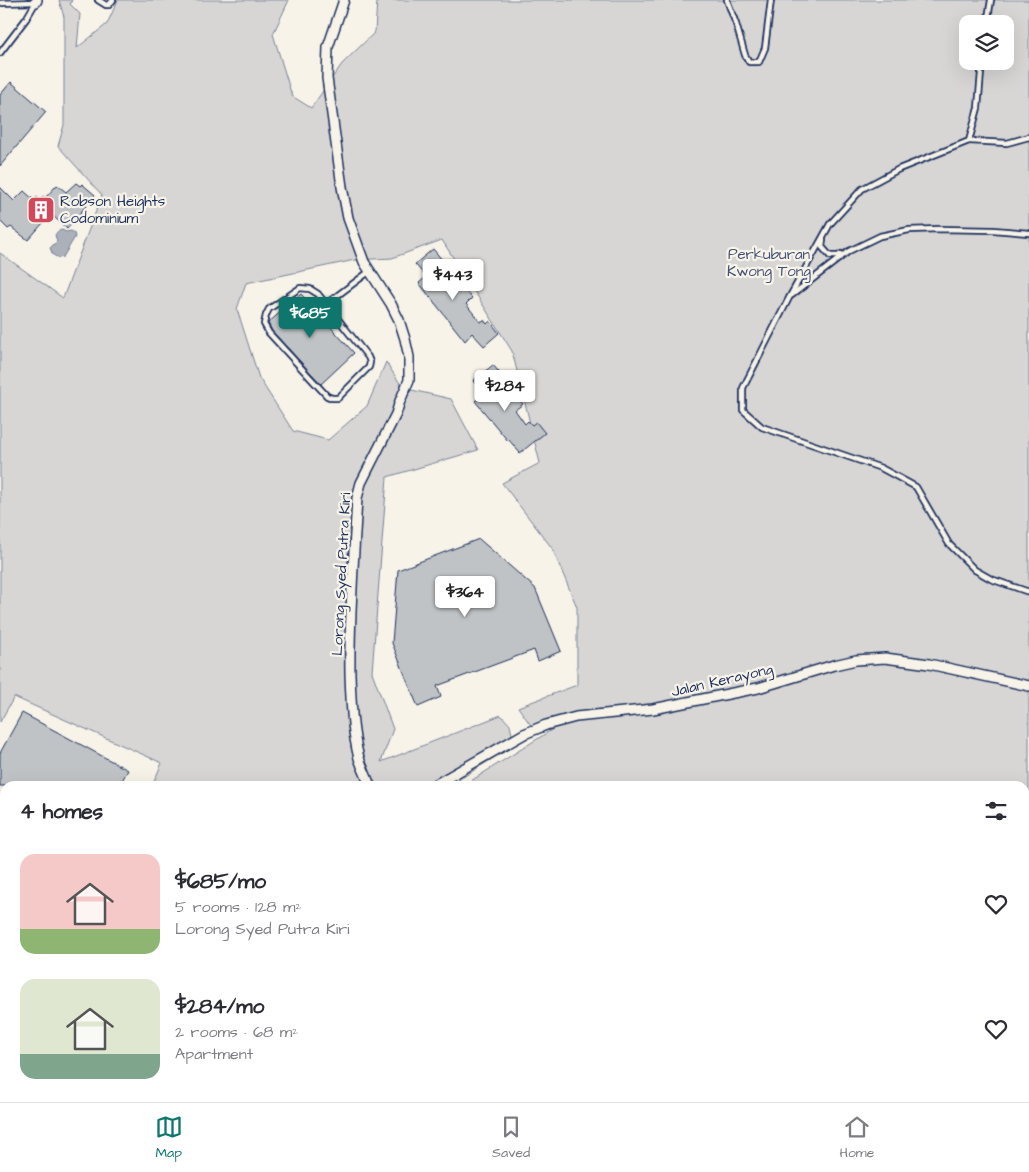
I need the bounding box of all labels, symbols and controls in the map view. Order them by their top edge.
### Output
map controls [959,15,1014,70]
button: layers [959,15,1014,70]
place label: Robson Heights Codominium [60,191,166,229]
building icon: Robson Heights Codominium [26,195,56,225]
park label: Perkuburan Kwong Tong [727,244,811,283]
pin: $443 [423,258,483,301]
text: $443 [434,264,472,286]
pin: $685 [280,296,340,339]
text: $685 [290,302,330,324]
pin: $284 [475,370,535,412]
text: $284 [485,375,525,397]
street label: Lorong Syed Putra Kiri [327,491,357,656]
pin: $364 [435,576,495,618]
text: $364 [446,581,484,603]
street label: Jalan Kerayong [669,658,776,703]
text: 4 homes [20,797,103,826]
icon: filters [982,797,1010,825]
text: $685/mo [175,867,266,896]
icon: home [60,874,120,934]
icon: heart [982,890,1010,918]
text: 5 rooms · 128 m² [175,896,302,918]
text: Lorong Syed Putra Kiri [175,918,349,940]
text: $284/mo [175,992,264,1021]
icon: home [60,999,120,1059]
icon: heart [982,1015,1010,1043]
text: 2 rooms · 68 m² [175,1021,298,1043]
text: Apartment [175,1043,253,1065]
tab: Map [155,1113,183,1163]
tab: Saved [492,1113,530,1163]
tab: Home [840,1113,874,1163]

